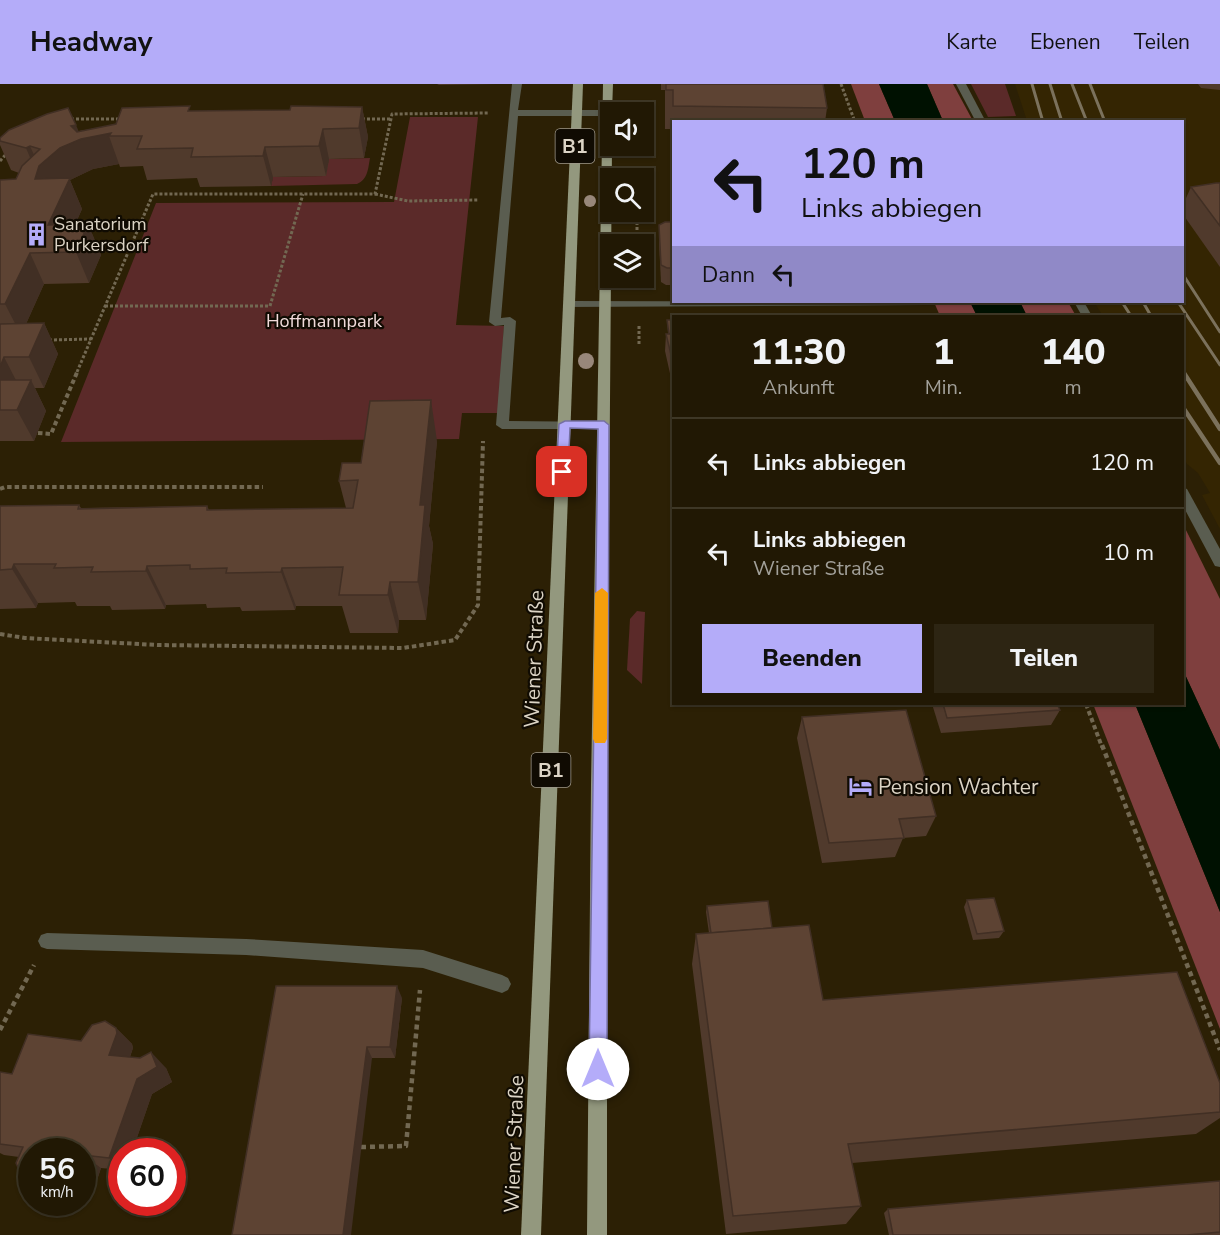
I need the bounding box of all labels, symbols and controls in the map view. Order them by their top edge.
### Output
text: Headway [30,23,152,61]
text: Karte [946,28,997,56]
text: Ebenen [1030,28,1101,56]
text: Teilen [1134,28,1190,56]
map controls [600,102,654,288]
button: sound [600,102,654,156]
road number: B1 [556,129,594,163]
text: 120 m [801,136,925,193]
icon: left [702,144,780,222]
button: search [600,168,654,222]
text: Links abbiegen [801,190,982,227]
place label: Sanatorium Purkersdorf [54,212,150,257]
building icon: Sanatorium Purkersdorf [23,221,49,247]
button: layers [600,234,654,288]
icon: left [767,258,800,291]
text: Dann [702,260,755,290]
park label: Hoffmannpark [266,309,383,333]
text: 11:30 [750,328,846,377]
text: 1 [933,328,954,377]
text: 140 [1041,328,1106,377]
text: Ankunft [762,374,834,401]
text: Min. [925,374,962,401]
text: m [1065,374,1082,401]
pin [536,446,587,497]
icon: left [702,447,735,480]
text: Links abbiegen [753,448,906,478]
text: 120 m [1090,448,1154,478]
icon: arrive [545,455,578,488]
text: Links abbiegen [753,525,906,555]
icon: left [702,537,735,570]
text: 10 m [1103,538,1154,568]
text: Wiener Straße [753,555,884,582]
street label: Wiener Straße [518,590,550,728]
button: Beenden [702,624,922,693]
button: Teilen [934,624,1154,693]
road number: B1 [532,753,570,787]
place label: Pension Wachter [878,773,1039,801]
hotel icon: Pension Wachter [847,774,873,800]
position arrow [566,1037,630,1101]
street label: Wiener Straße [498,1075,530,1213]
speed limit sign: 60 [108,1138,186,1216]
text: 56 [39,1149,75,1190]
text: km/h [40,1182,74,1202]

